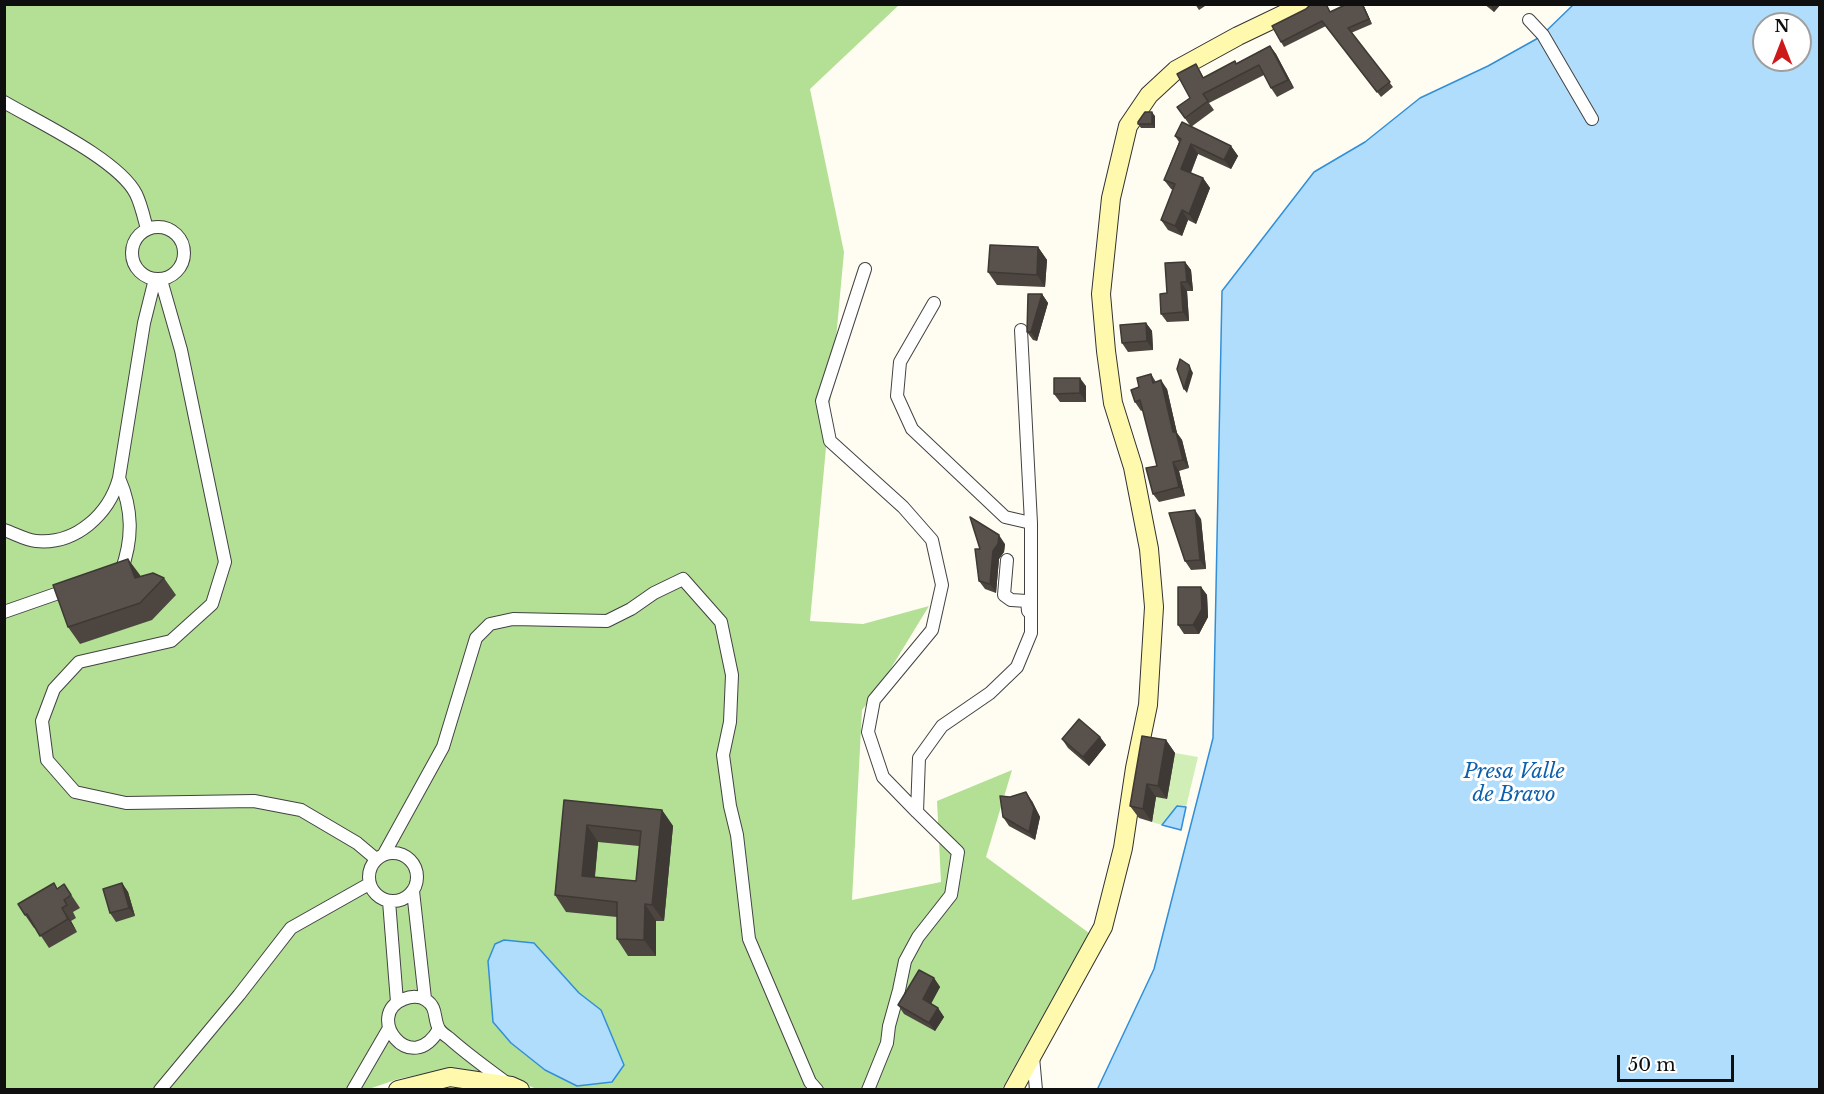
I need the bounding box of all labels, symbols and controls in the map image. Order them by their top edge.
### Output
north arrow [1752,12,1812,72]
text: N [1774,16,1790,36]
water label: Presa Valle de Bravo [1463,760,1565,807]
scale bar [1620,1043,1737,1081]
text: 50 m [1628,1054,1676,1076]

